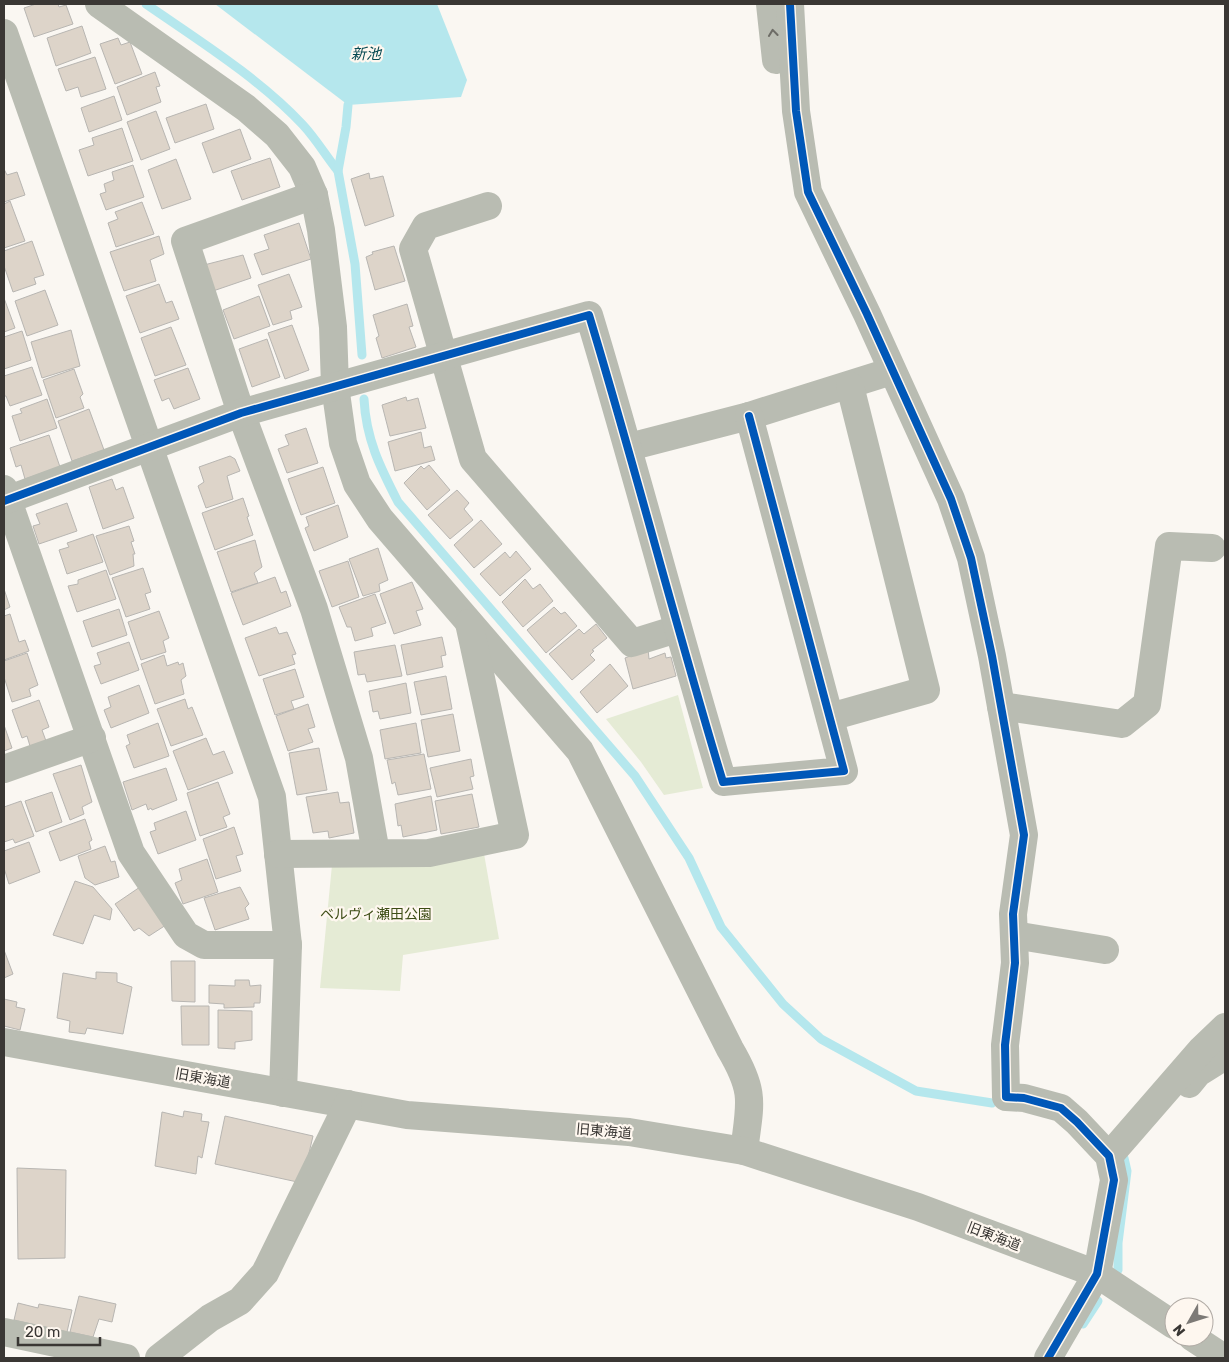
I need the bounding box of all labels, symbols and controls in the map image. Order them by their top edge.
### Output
one-way arrow [768,29,779,37]
water label: 新池 [351,45,383,63]
park label: ベルヴィ瀬田公園 [320,906,432,923]
street label: 旧東海道 [174,1065,232,1092]
street label: 旧東海道 [575,1121,633,1142]
street label: 旧東海道 [965,1218,1023,1254]
north arrow [1164,1297,1214,1347]
scale bar [18,1314,100,1346]
text: N [1170,1321,1189,1339]
text: 20 m [25,1323,60,1341]

